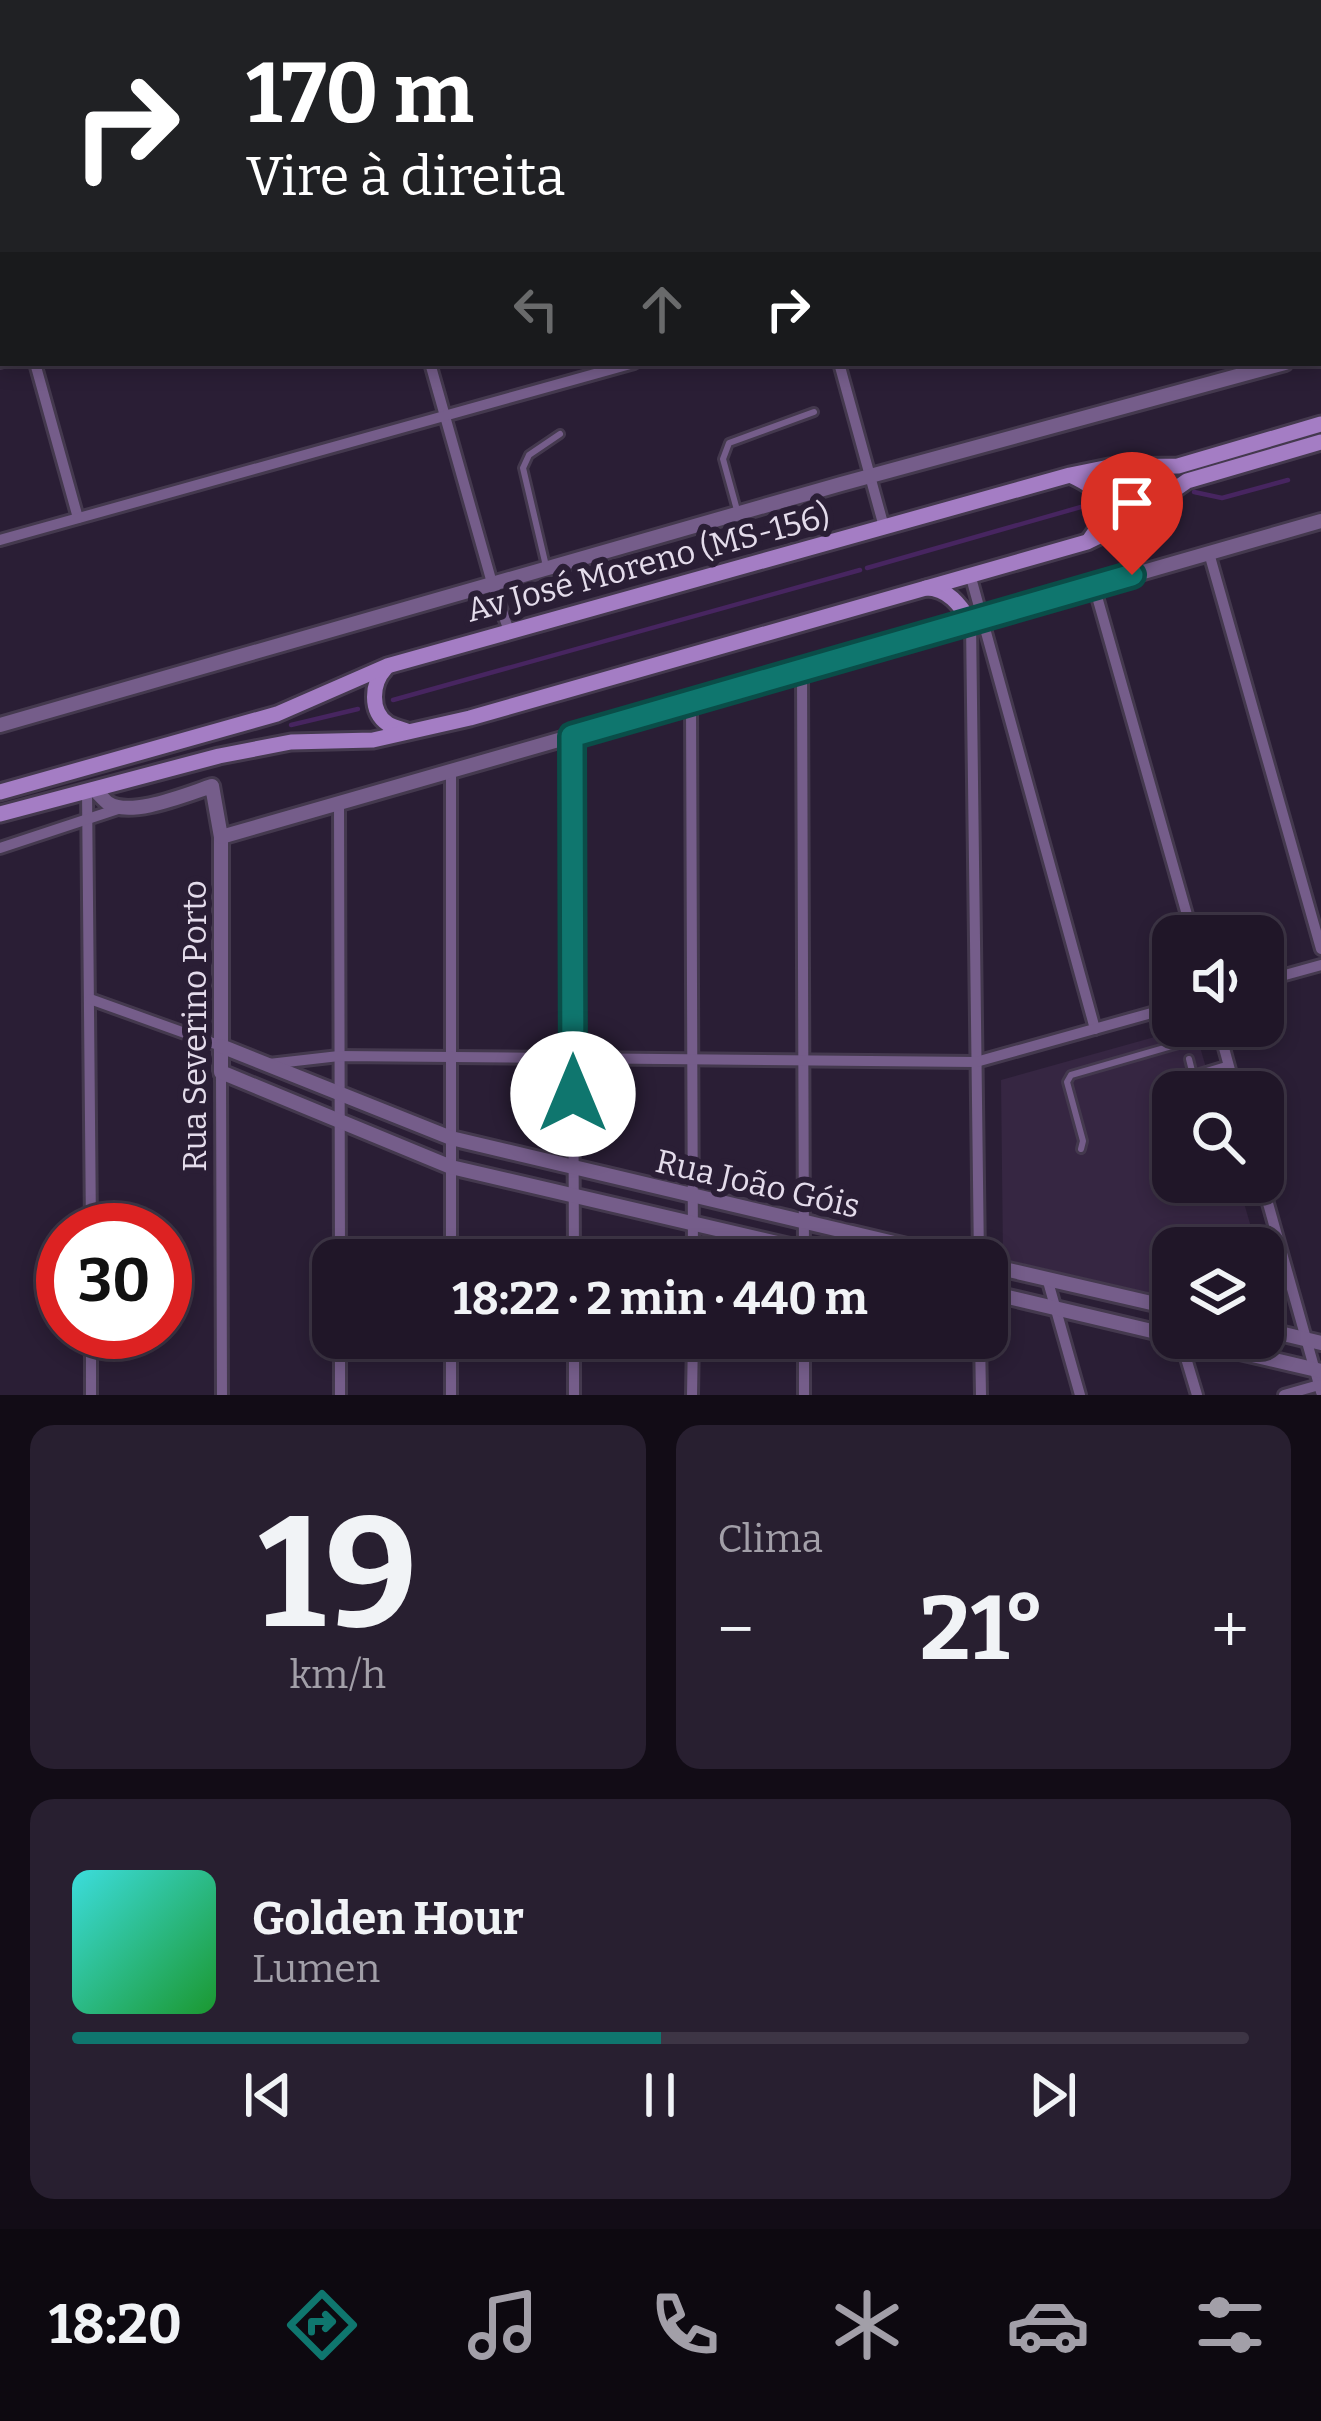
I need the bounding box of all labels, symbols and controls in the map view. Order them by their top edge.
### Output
text: 170 m [246,43,474,144]
icon: right [48,48,204,204]
text: Vire à direita [246,145,565,209]
icon: left [503,276,569,342]
icon: ahead [629,276,695,342]
icon: right [755,276,821,342]
pin [1081,452,1183,575]
icon: arrive [1099,470,1165,536]
street label: Av José Moreno (MS-156) [462,495,834,631]
street label: Rua Severino Porto [175,880,215,1172]
map controls [1152,915,1284,1359]
button: sound [1152,915,1284,1047]
position arrow [510,1031,636,1157]
button: search [1152,1071,1284,1203]
street label: Rua João Góis [652,1141,864,1227]
speed limit sign: 30 [36,1203,192,1359]
button: layers [1152,1227,1284,1359]
text: 18:22 · 2 min · 440 m [452,1272,868,1326]
text: 19 [258,1480,418,1667]
text: Clima [718,1516,823,1562]
text: 21° [920,1575,1045,1683]
text: − [718,1590,754,1669]
text: + [1211,1590,1249,1669]
text: km/h [289,1652,386,1698]
text: Golden Hour [252,1892,524,1946]
text: Lumen [252,1946,380,1992]
icon: previous [235,2062,301,2128]
icon: pause [627,2062,693,2128]
icon: next [1020,2062,1086,2128]
icon: directions [280,2283,364,2367]
icon: music [461,2283,545,2367]
icon: phone [643,2283,727,2367]
icon: climate [825,2283,909,2367]
icon: car [1006,2283,1090,2367]
icon: filters [1188,2283,1272,2367]
text: 18:20 [49,2293,182,2357]

